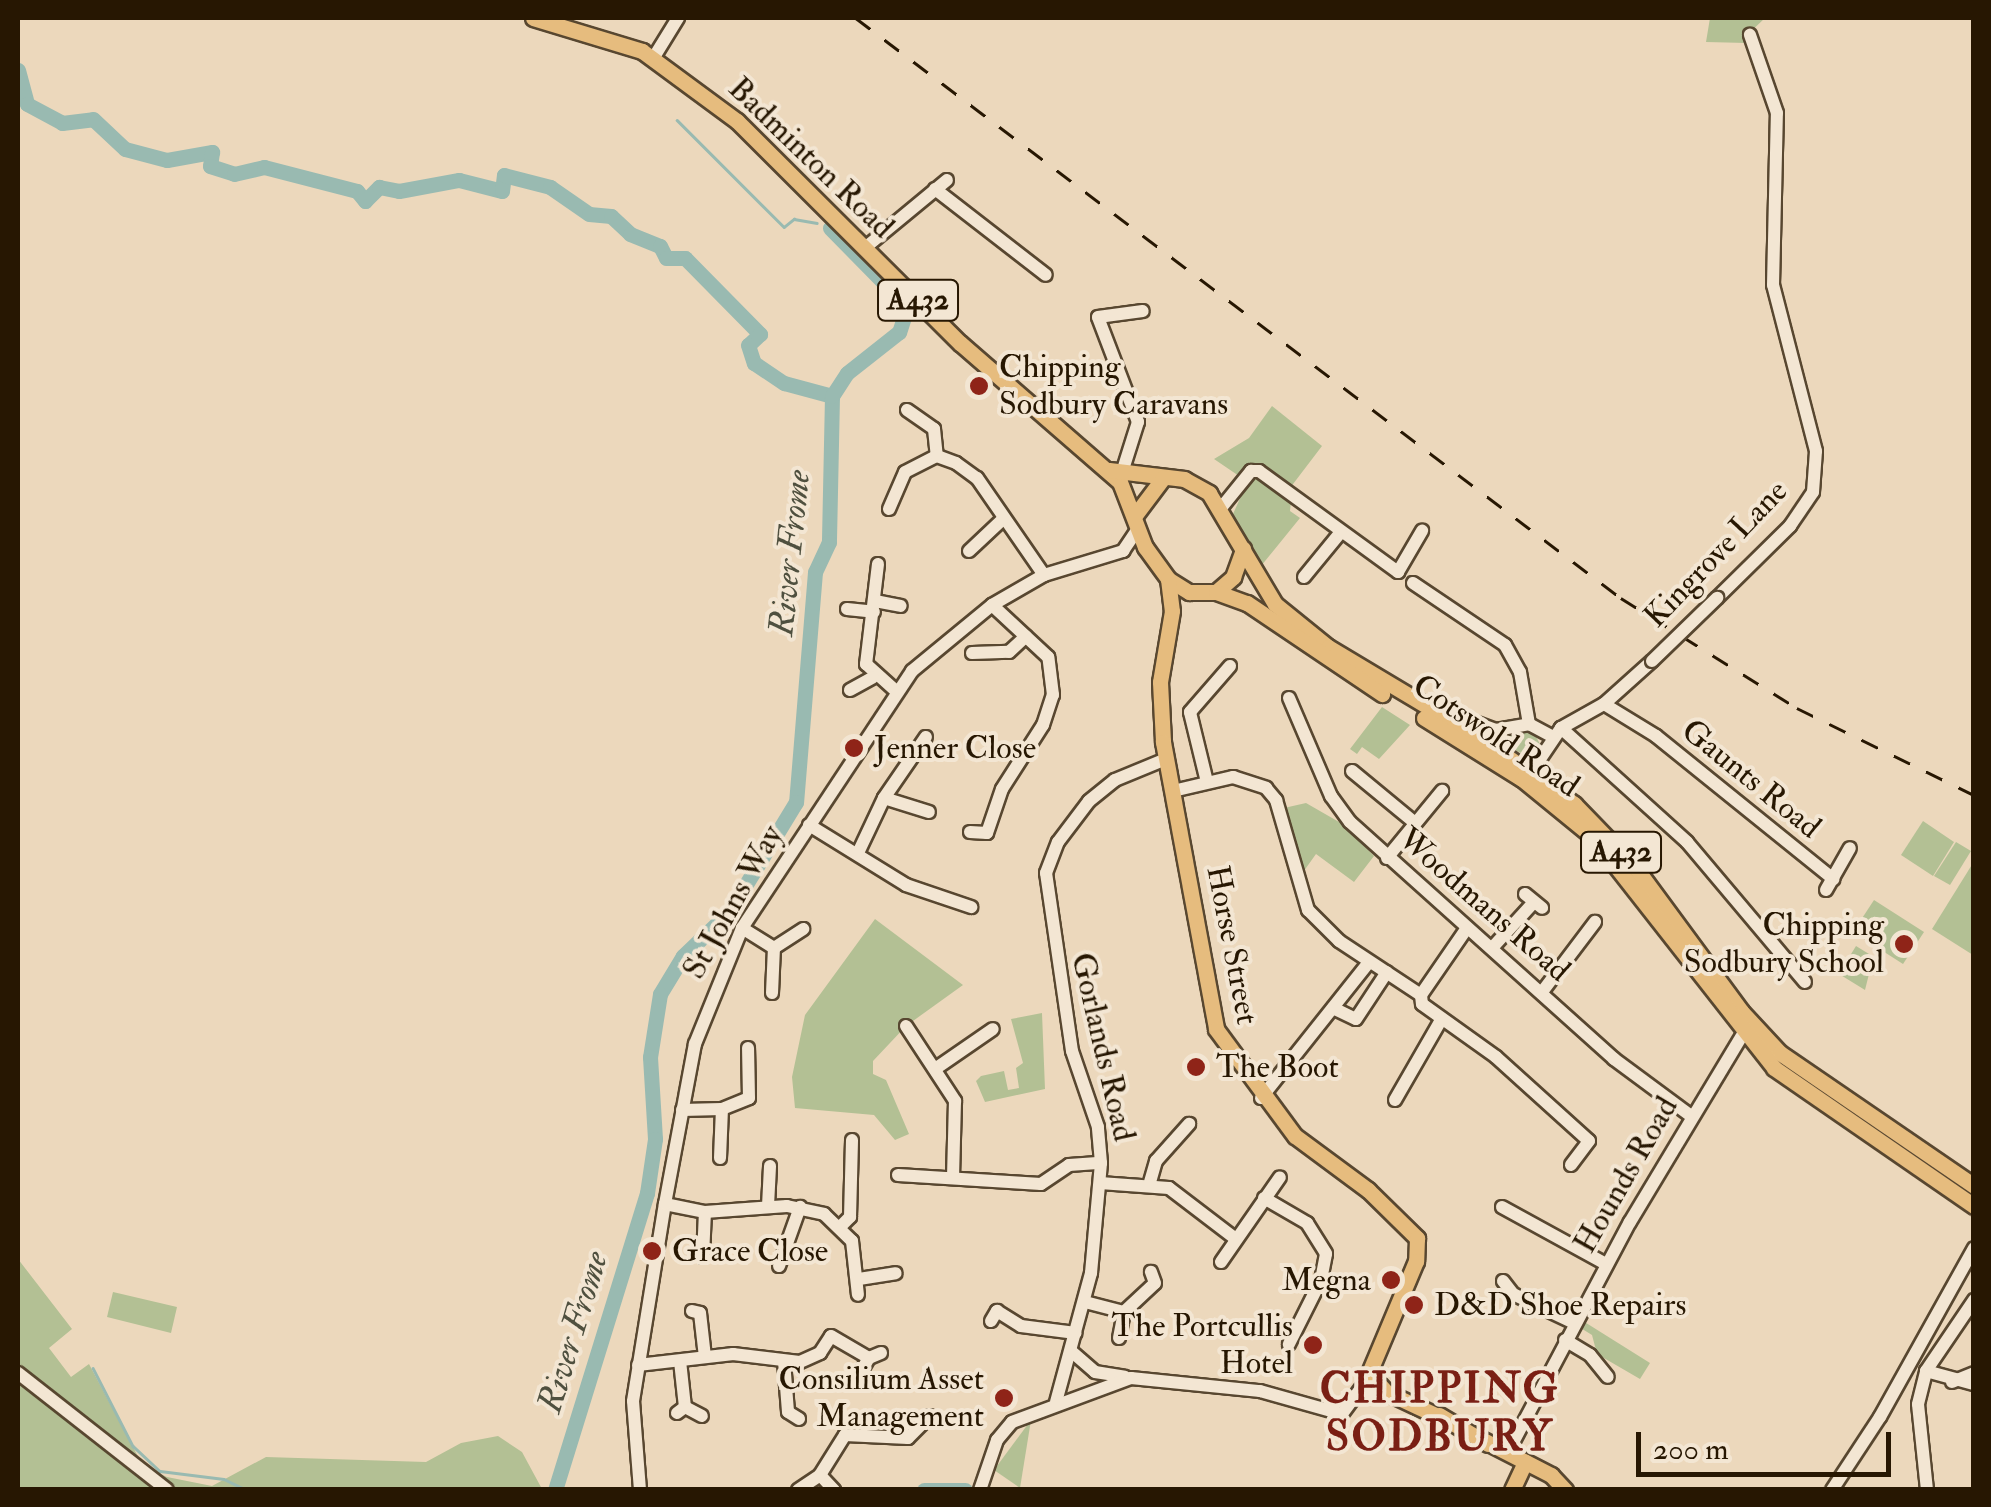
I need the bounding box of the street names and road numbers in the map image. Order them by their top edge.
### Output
street label: Badminton Road [720,69,902,247]
road number: A432 [876,275,960,325]
street label: Kingrove Lane [1636,472,1796,636]
street label: Cotswold Road [1406,666,1586,806]
street label: Gaunts Road [1674,711,1828,847]
street label: St Johns Way [675,818,791,986]
street label: Woodmans Road [1390,820,1578,990]
road number: A432 [1578,827,1664,877]
street label: Horse Street [1198,862,1266,1028]
street label: Gorlands Road [1063,949,1143,1145]
street label: Hounds Road [1566,1090,1686,1260]

